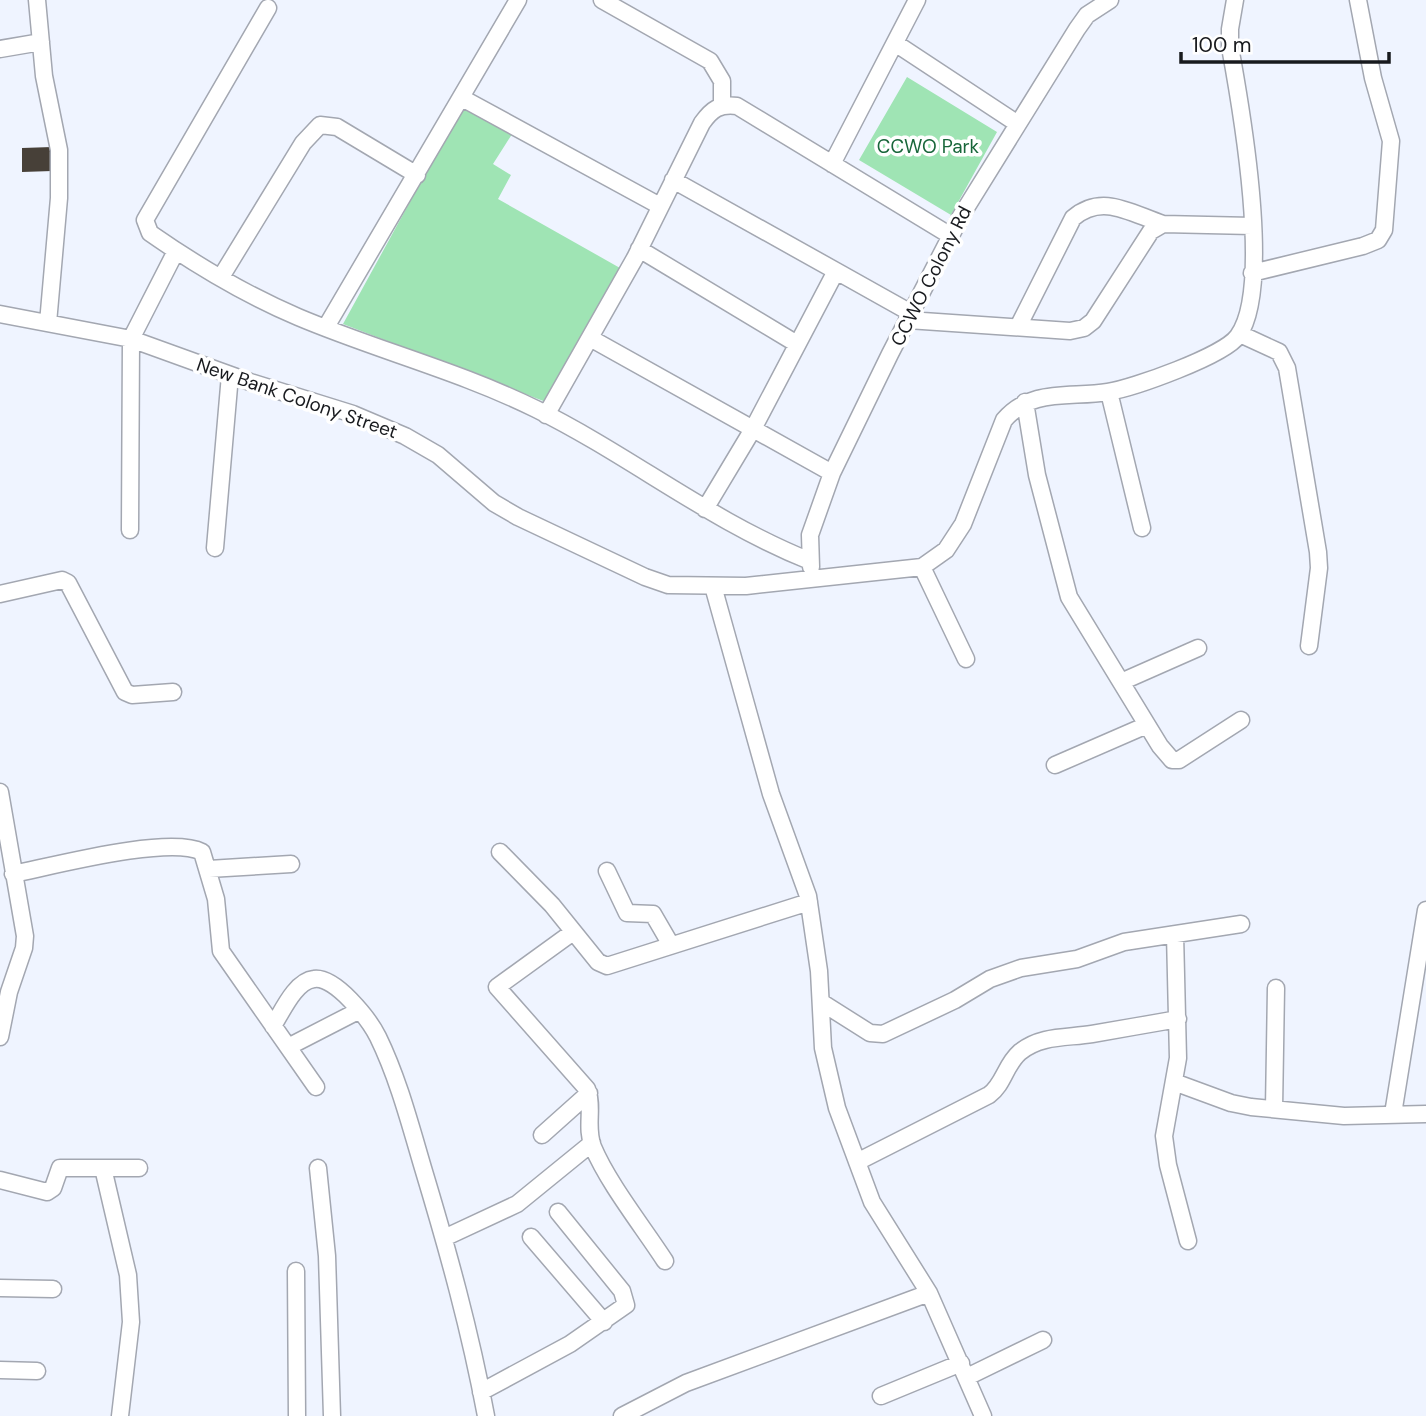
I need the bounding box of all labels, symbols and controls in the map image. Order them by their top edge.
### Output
scale bar [1181,21,1389,65]
text: 100 m [1192,31,1252,59]
park label: CCWO Park [877,134,980,159]
street label: CCWO Colony Rd [885,202,977,350]
street label: New Bank Colony Street [193,352,401,444]

